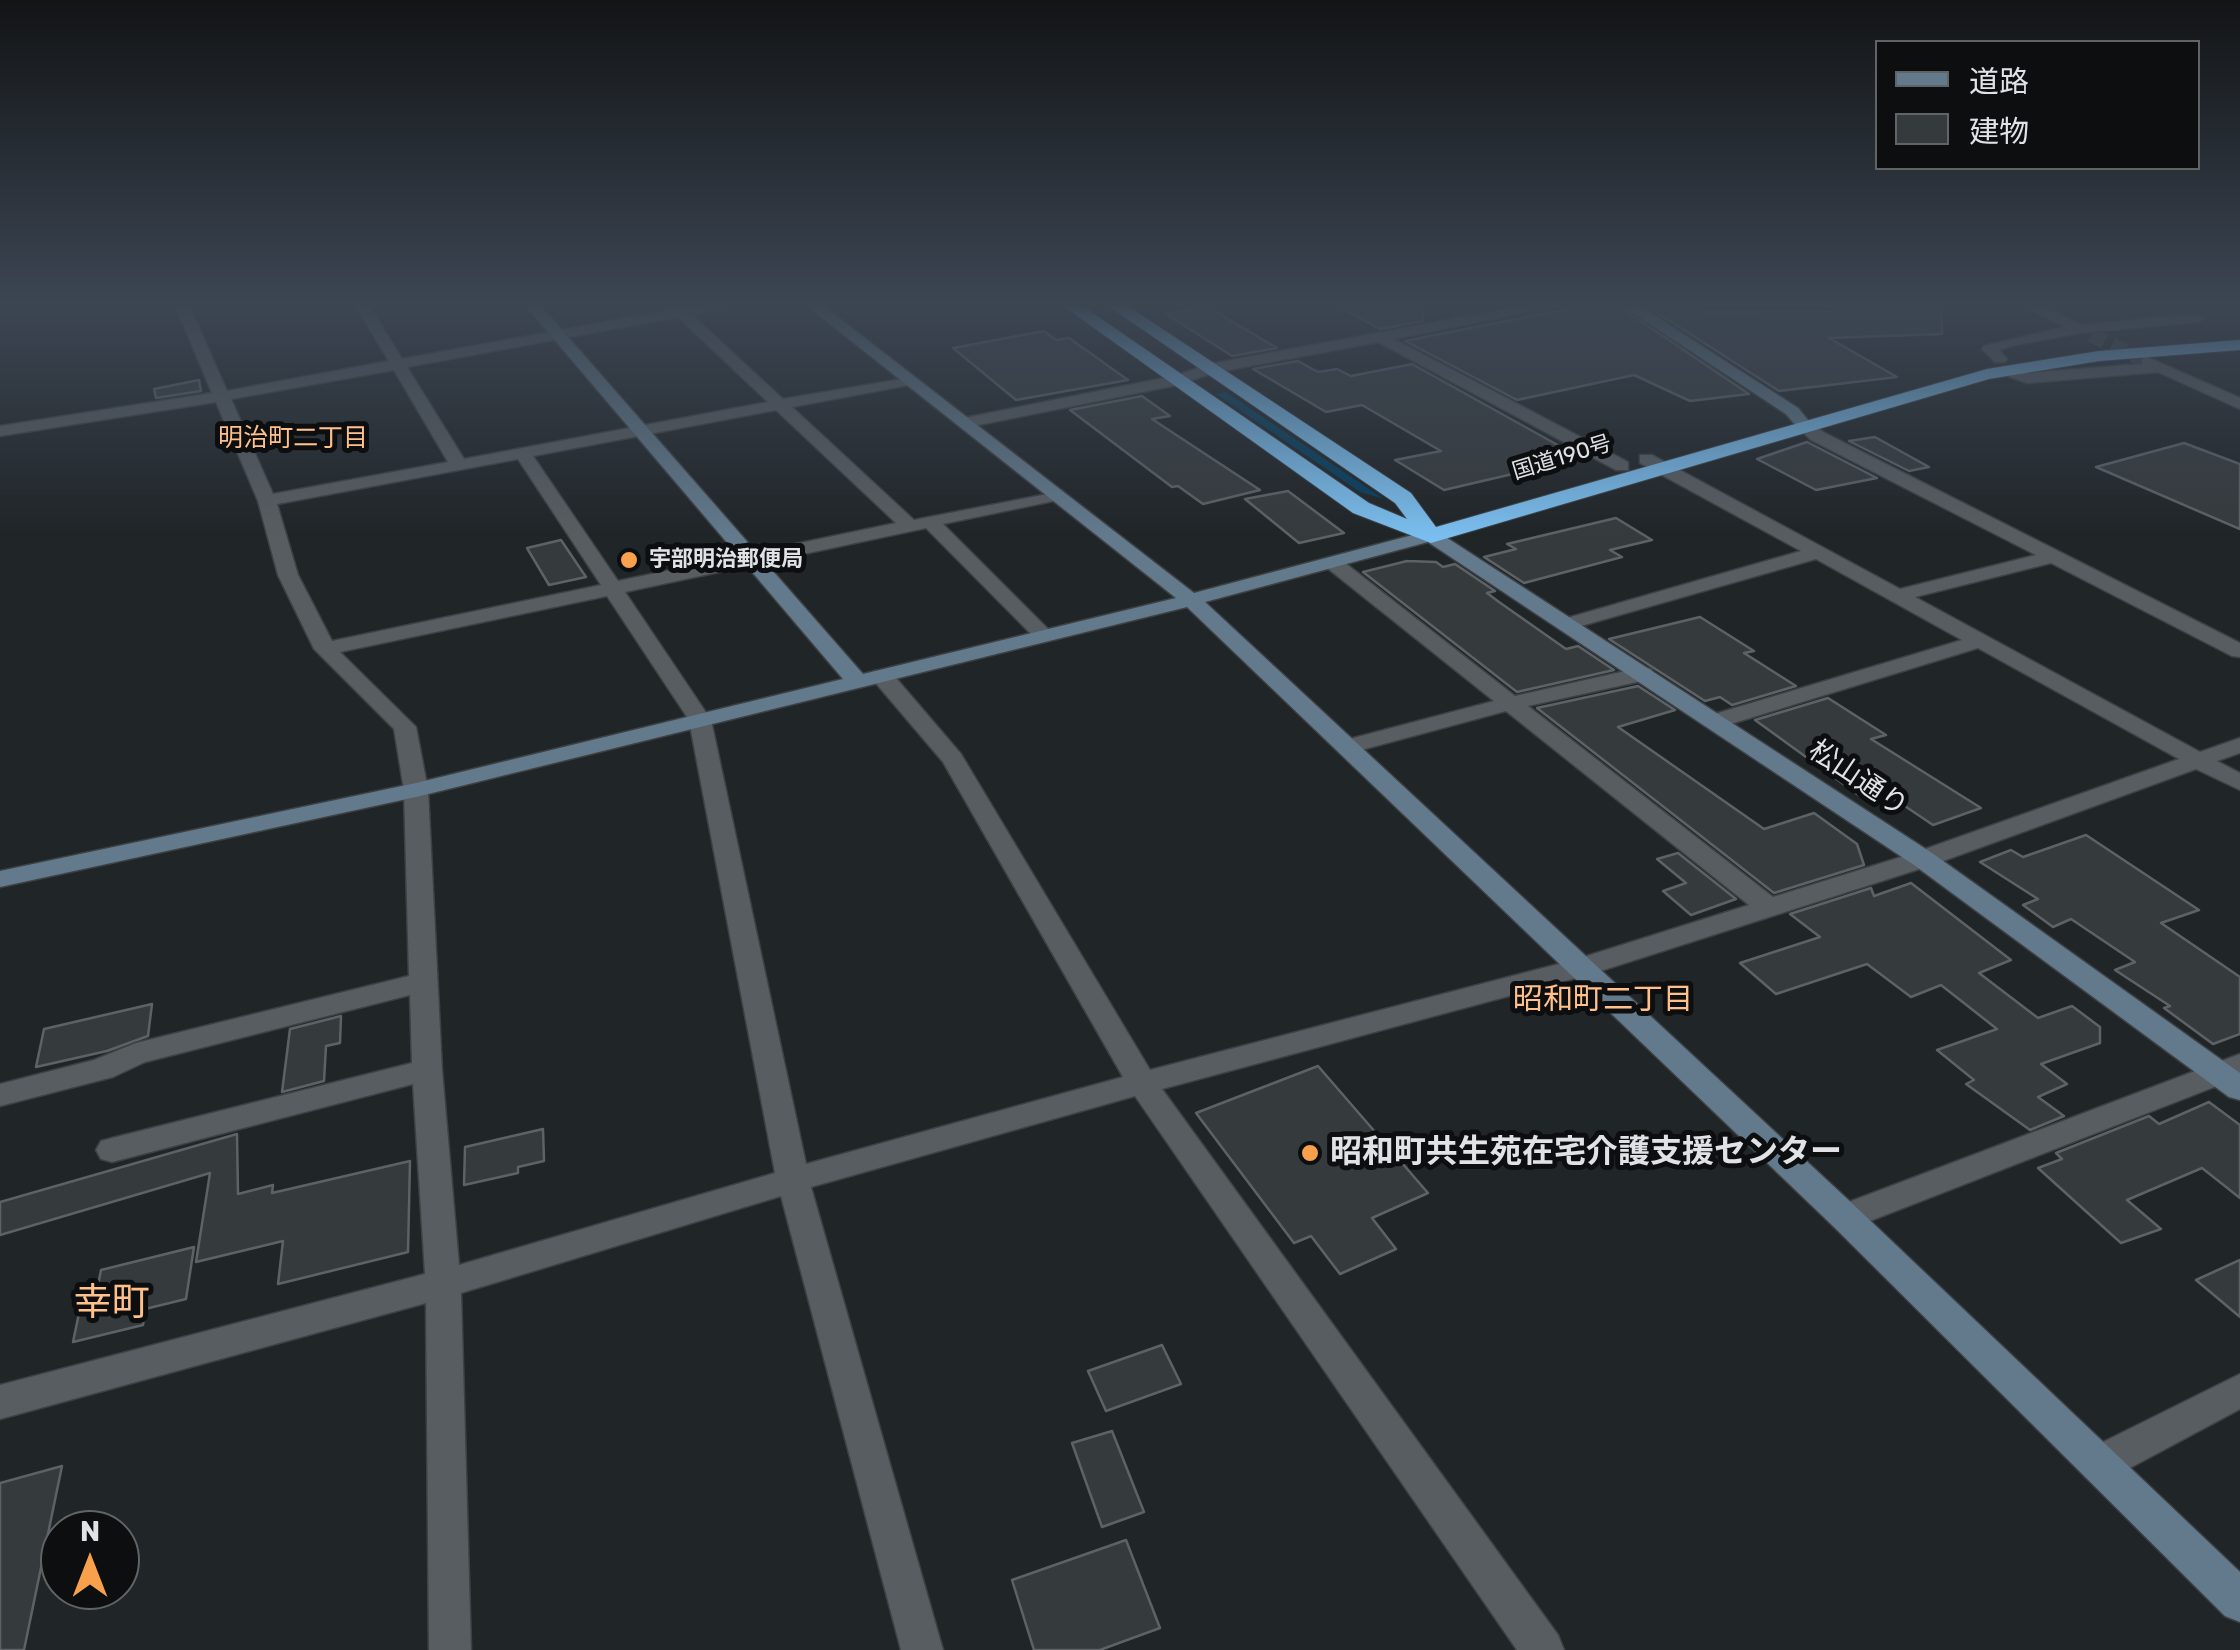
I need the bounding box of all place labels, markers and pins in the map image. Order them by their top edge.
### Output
place label: 宇部明治郵便局 [649,547,803,573]
marker: 宇部明治郵便局 [618,549,640,571]
place label: 昭和町共生苑在宅介護支援センター [1330,1134,1842,1172]
marker: 昭和町共生苑在宅介護支援センター [1299,1142,1321,1164]

